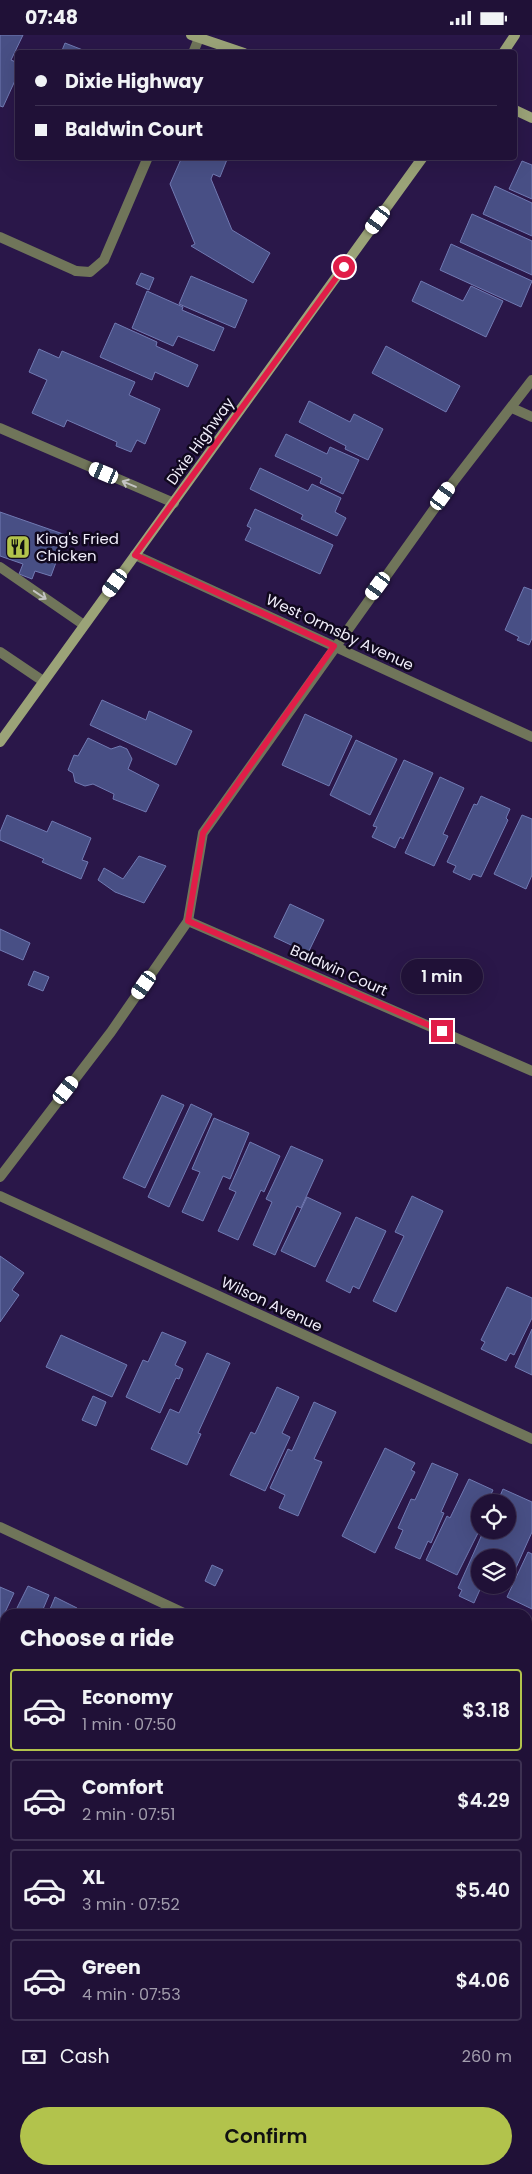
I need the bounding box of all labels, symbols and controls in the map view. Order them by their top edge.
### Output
text: 07:48 [25,4,78,31]
text: Dixie Highway [65,68,204,95]
text: Baldwin Court [65,116,203,143]
car [363,203,392,237]
route start [333,256,355,278]
street label: Dixie Highway [161,393,239,489]
car [87,460,120,486]
one-way arrow [122,478,137,488]
car [428,479,457,513]
place label: King's Fried Chicken [36,528,119,566]
restaurant icon: King's Fried Chicken [5,534,31,560]
car [100,566,129,600]
car [363,569,392,603]
street label: West Ormsby Avenue [263,588,417,676]
one-way arrow [33,590,47,600]
street label: Baldwin Court [287,939,391,1001]
callout: 1 min [401,959,483,993]
text: 1 min [421,965,463,988]
car [129,968,158,1002]
route end [431,1020,453,1042]
car [50,1074,81,1106]
street label: Wilson Avenue [218,1271,326,1337]
map controls [471,1494,516,1594]
button: locate [471,1494,516,1539]
button: layers [471,1549,516,1594]
text: Choose a ride [20,1623,174,1654]
text: Economy [82,1684,173,1711]
icon: car [22,1688,67,1733]
text: $3.18 [462,1697,510,1724]
text: 1 min · 07:50 [82,1713,176,1736]
text: Comfort [82,1774,164,1801]
icon: car [22,1778,67,1823]
text: $4.29 [457,1787,510,1814]
text: 2 min · 07:51 [82,1803,175,1826]
text: XL [82,1864,105,1891]
icon: car [22,1868,67,1913]
text: $5.40 [456,1877,510,1904]
text: 3 min · 07:52 [82,1893,180,1916]
text: Green [82,1954,141,1981]
icon: car [22,1958,67,2003]
text: $4.06 [456,1967,510,1994]
text: 4 min · 07:53 [82,1983,181,2006]
icon: cash [20,2043,48,2071]
text: Cash [60,2043,110,2070]
text: 260 m [462,2045,512,2068]
button: Confirm [20,2107,512,2165]

